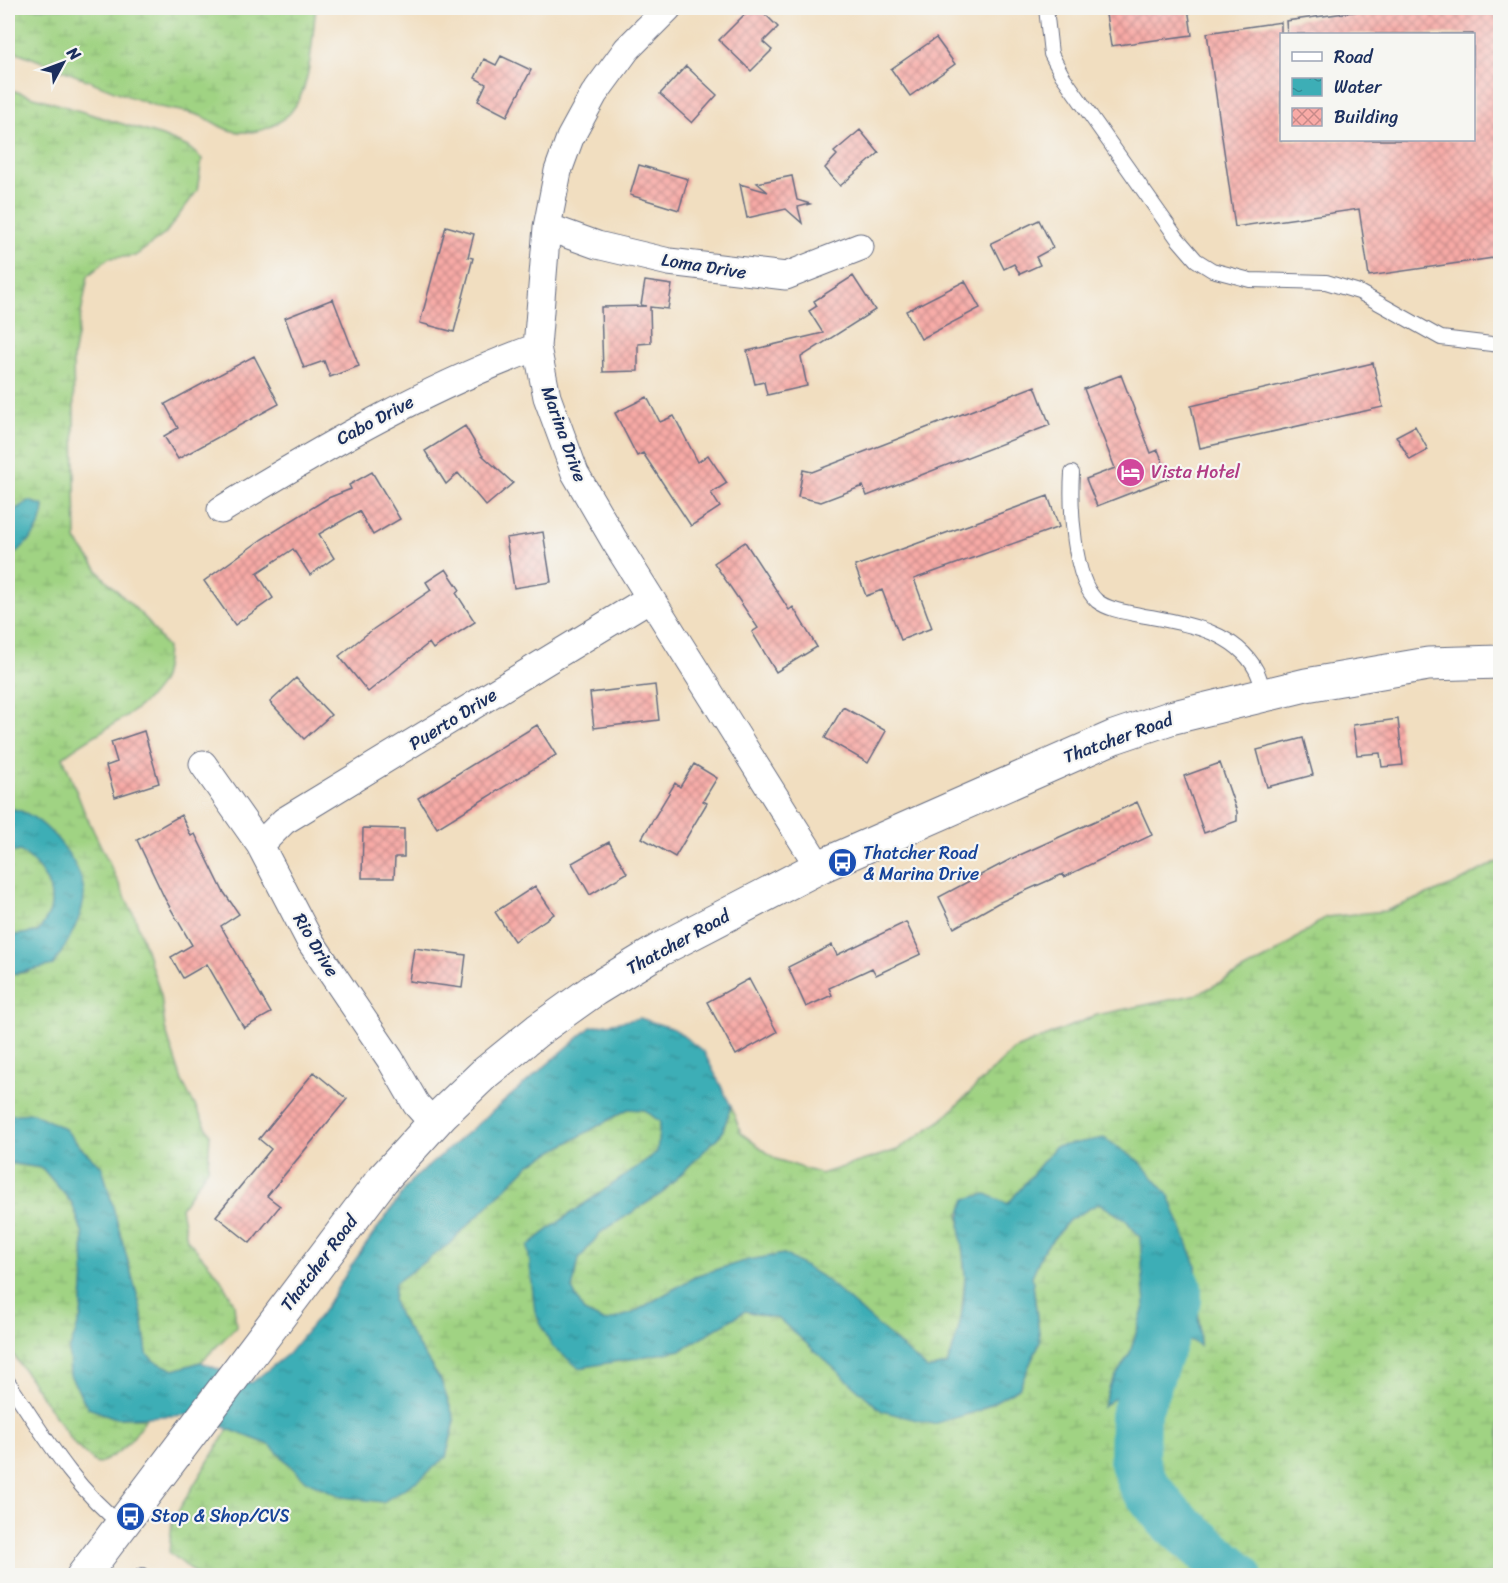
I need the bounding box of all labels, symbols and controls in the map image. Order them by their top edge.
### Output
north arrow [33,33,93,93]
legend [1280,33,1475,141]
text: N [59,39,89,68]
text: Road [1334,41,1374,73]
text: Water [1334,71,1383,103]
text: Building [1334,101,1398,133]
street label: Loma Drive [659,243,749,289]
street label: Marina Drive [532,381,596,487]
street label: Cabo Drive [330,386,420,454]
hotel icon: Vista Hotel [1114,456,1146,488]
place label: Vista Hotel [1151,456,1241,488]
street label: Puerto Drive [402,679,504,759]
street label: Thatcher Road [1059,703,1179,773]
place label: Thatcher Road & Marina Drive [863,837,979,890]
bus stop icon: Thatcher Road & Marina Drive [826,847,858,879]
street label: Thatcher Road [620,900,737,984]
street label: Rio Drive [284,907,348,983]
street label: Thatcher Road [272,1206,367,1318]
bus stop icon: Stop & Shop/CVS [114,1500,146,1532]
place label: Stop & Shop/CVS [151,1500,290,1532]

